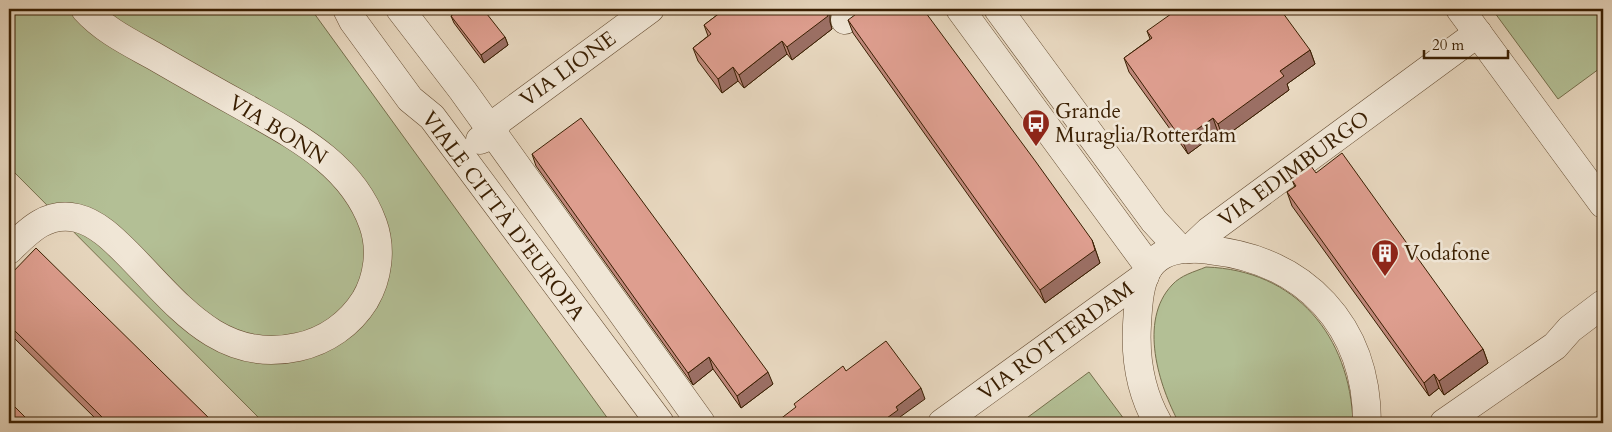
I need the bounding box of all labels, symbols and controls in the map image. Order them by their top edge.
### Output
street label: VIA LIONE [514,24,622,114]
scale bar [1424,28,1508,60]
text: 20 m [1432,35,1464,55]
street label: VIA BONN [223,88,333,172]
place label: Grande Muraglia/Rotterdam [1055,97,1237,150]
street label: VIA EDIMBURGO [1212,104,1376,234]
street label: VIALE CITTÀ D'EUROPA [415,105,591,327]
bus stop icon: Grande Muraglia/Rotterdam [1021,108,1051,147]
building icon: Vodafone [1370,238,1400,277]
place label: Vodafone [1404,239,1490,268]
street label: VIA ROTTERDAM [972,274,1140,407]

